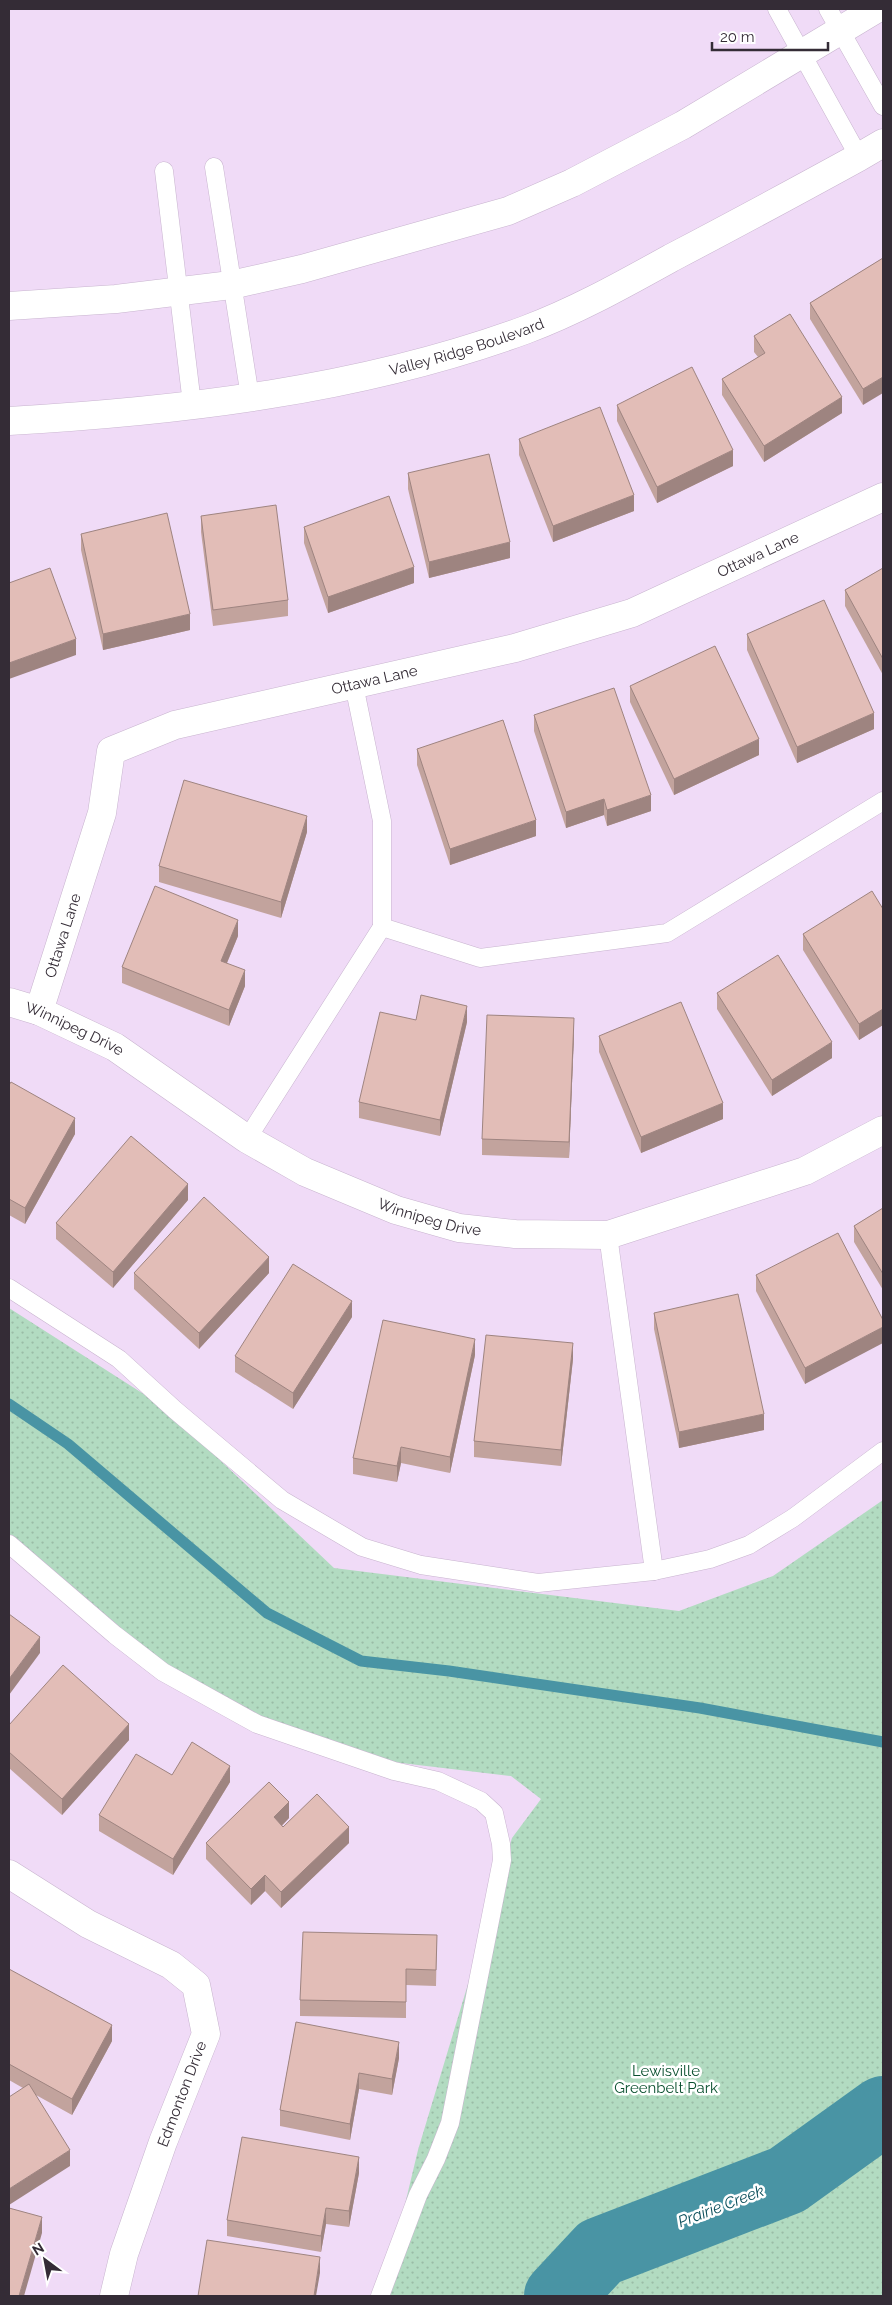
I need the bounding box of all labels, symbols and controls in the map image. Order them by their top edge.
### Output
scale bar [712,20,828,52]
text: 20 m [720,28,755,46]
street label: Valley Ridge Boulevard [387,314,547,379]
street label: Ottawa Lane [714,528,802,581]
street label: Ottawa Lane [330,661,419,698]
street label: Ottawa Lane [41,891,85,980]
street label: Winnipeg Drive [23,998,128,1060]
street label: Winnipeg Drive [375,1194,482,1239]
street label: Edmonton Drive [154,2038,211,2149]
park label: Lewisville Greenbelt Park [614,2062,718,2097]
water label: Prairie Creek [675,2181,767,2231]
north arrow [20,2235,70,2285]
text: N [29,2239,47,2259]

